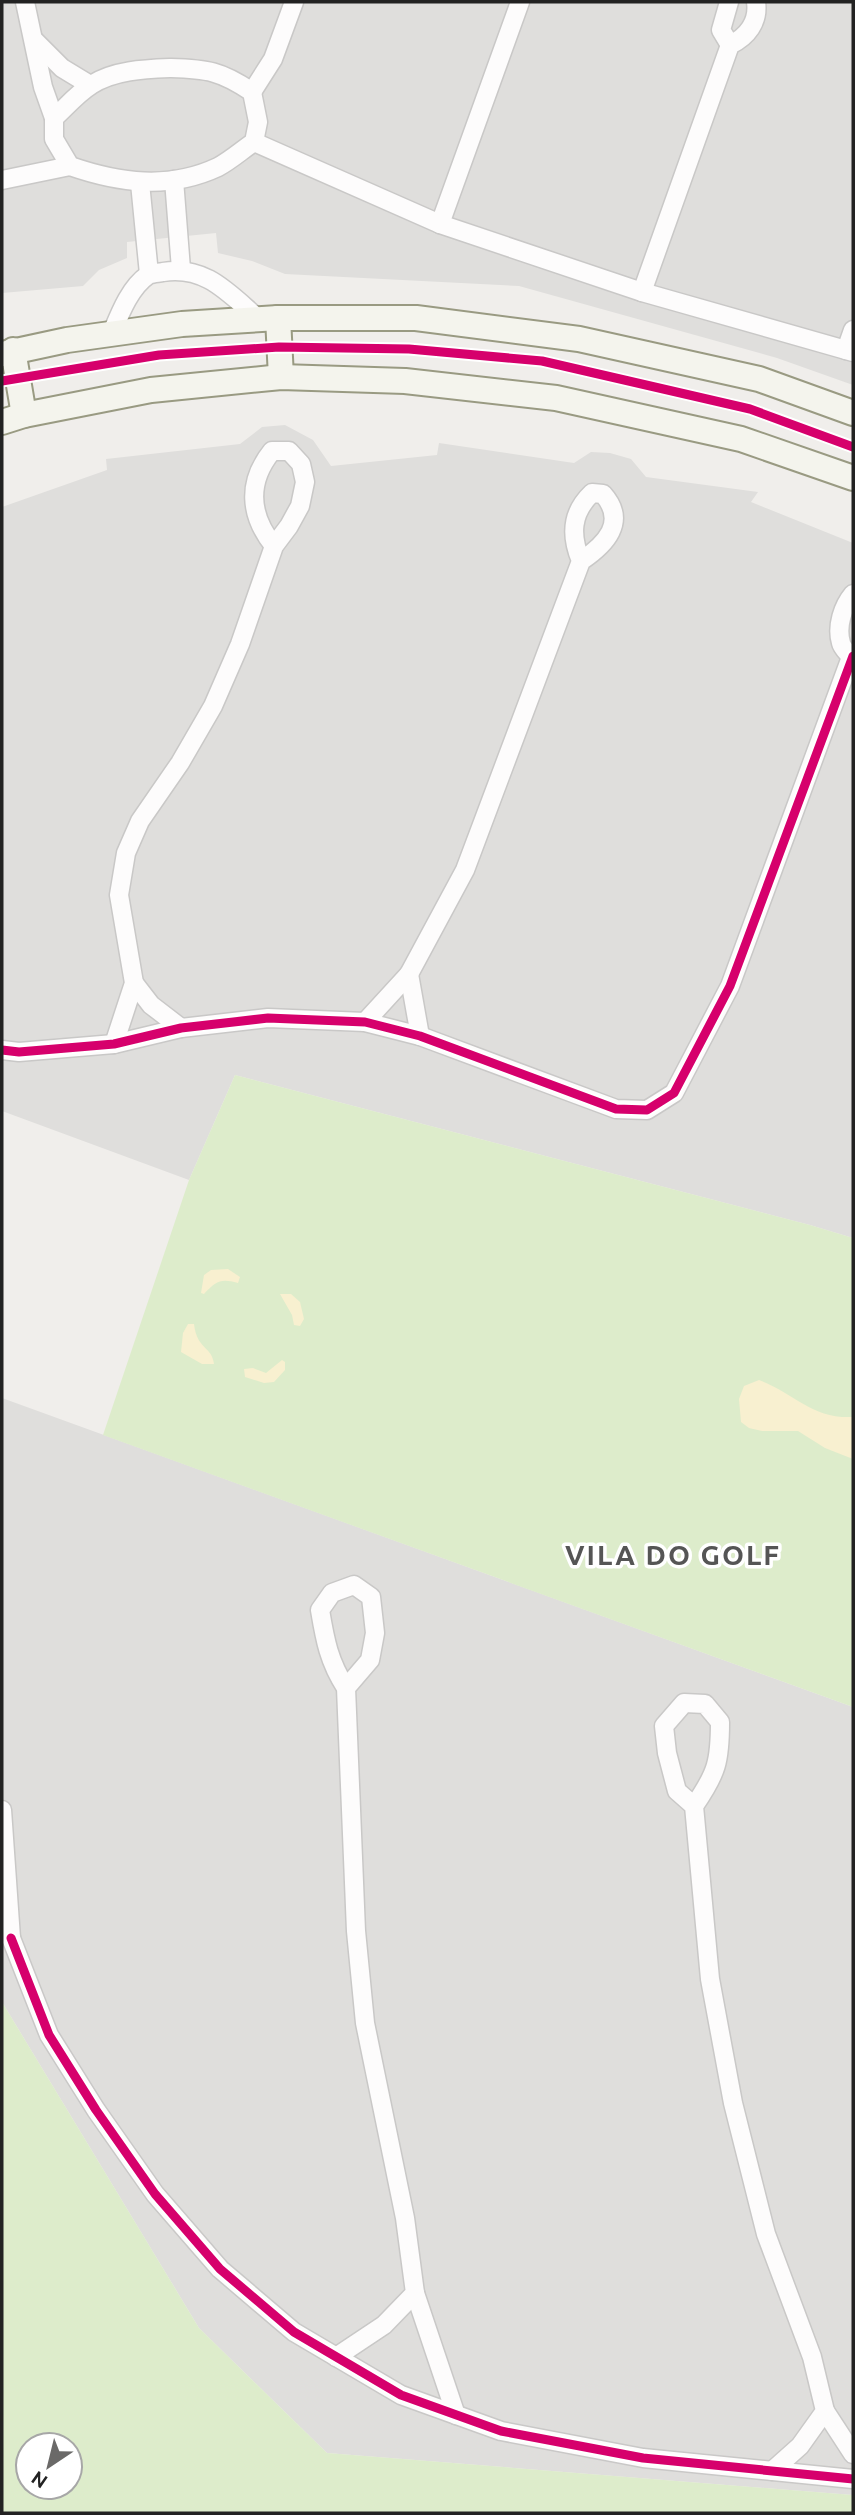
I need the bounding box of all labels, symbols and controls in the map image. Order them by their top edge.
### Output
district label: VILA DO GOLF [565,1539,781,1570]
north arrow [14,2431,84,2501]
text: N [27,2467,51,2493]

